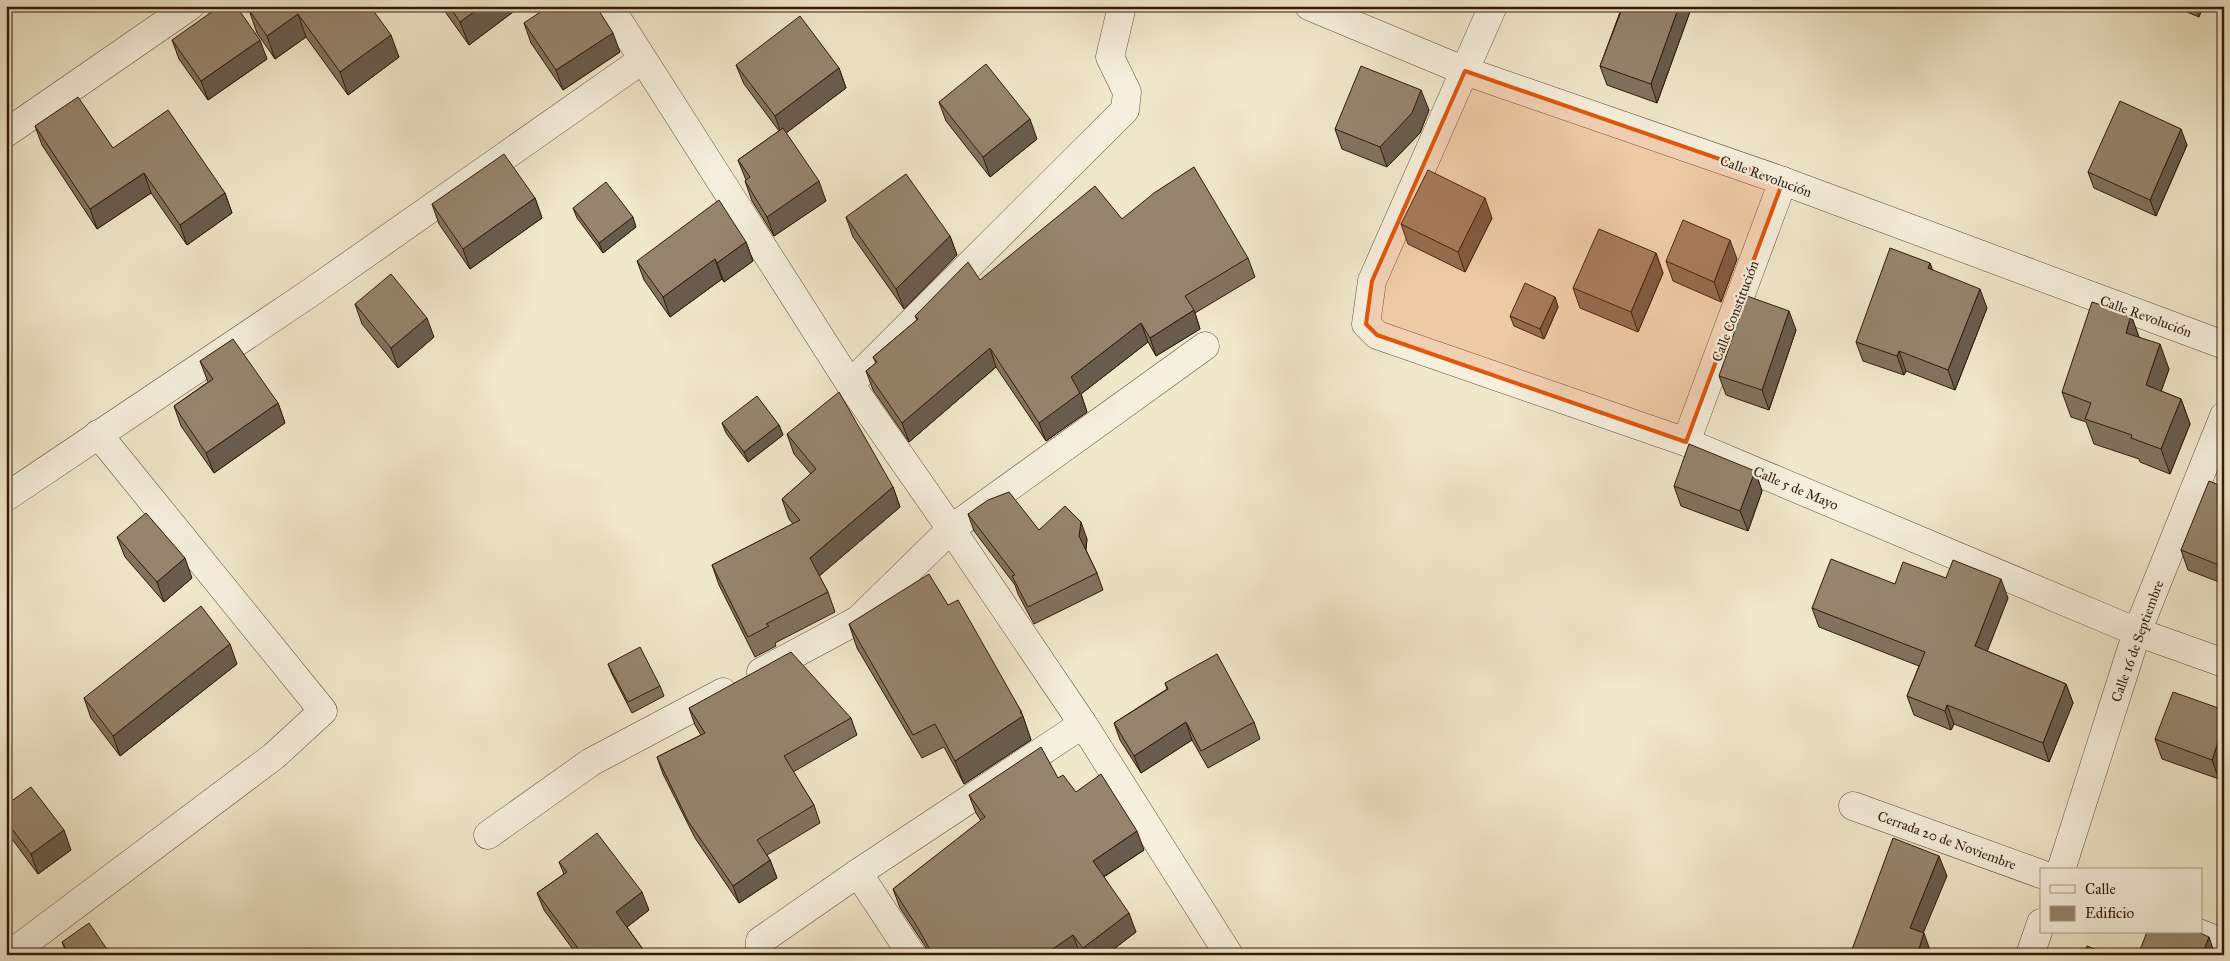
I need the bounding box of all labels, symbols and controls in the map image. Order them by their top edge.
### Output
street label: Calle Revolución [1718,152,1815,201]
street label: Calle Constitución [1708,258,1763,364]
street label: Calle Revolución [2098,292,2195,341]
street label: Calle 5 de Mayo [1751,463,1841,514]
street label: Calle 16 de Septiembre [2108,578,2167,704]
street label: Cerrada 20 de Noviembre [1875,807,2019,874]
legend [2040,868,2202,934]
text: Calle [2085,880,2116,898]
text: Edificio [2085,904,2134,922]

